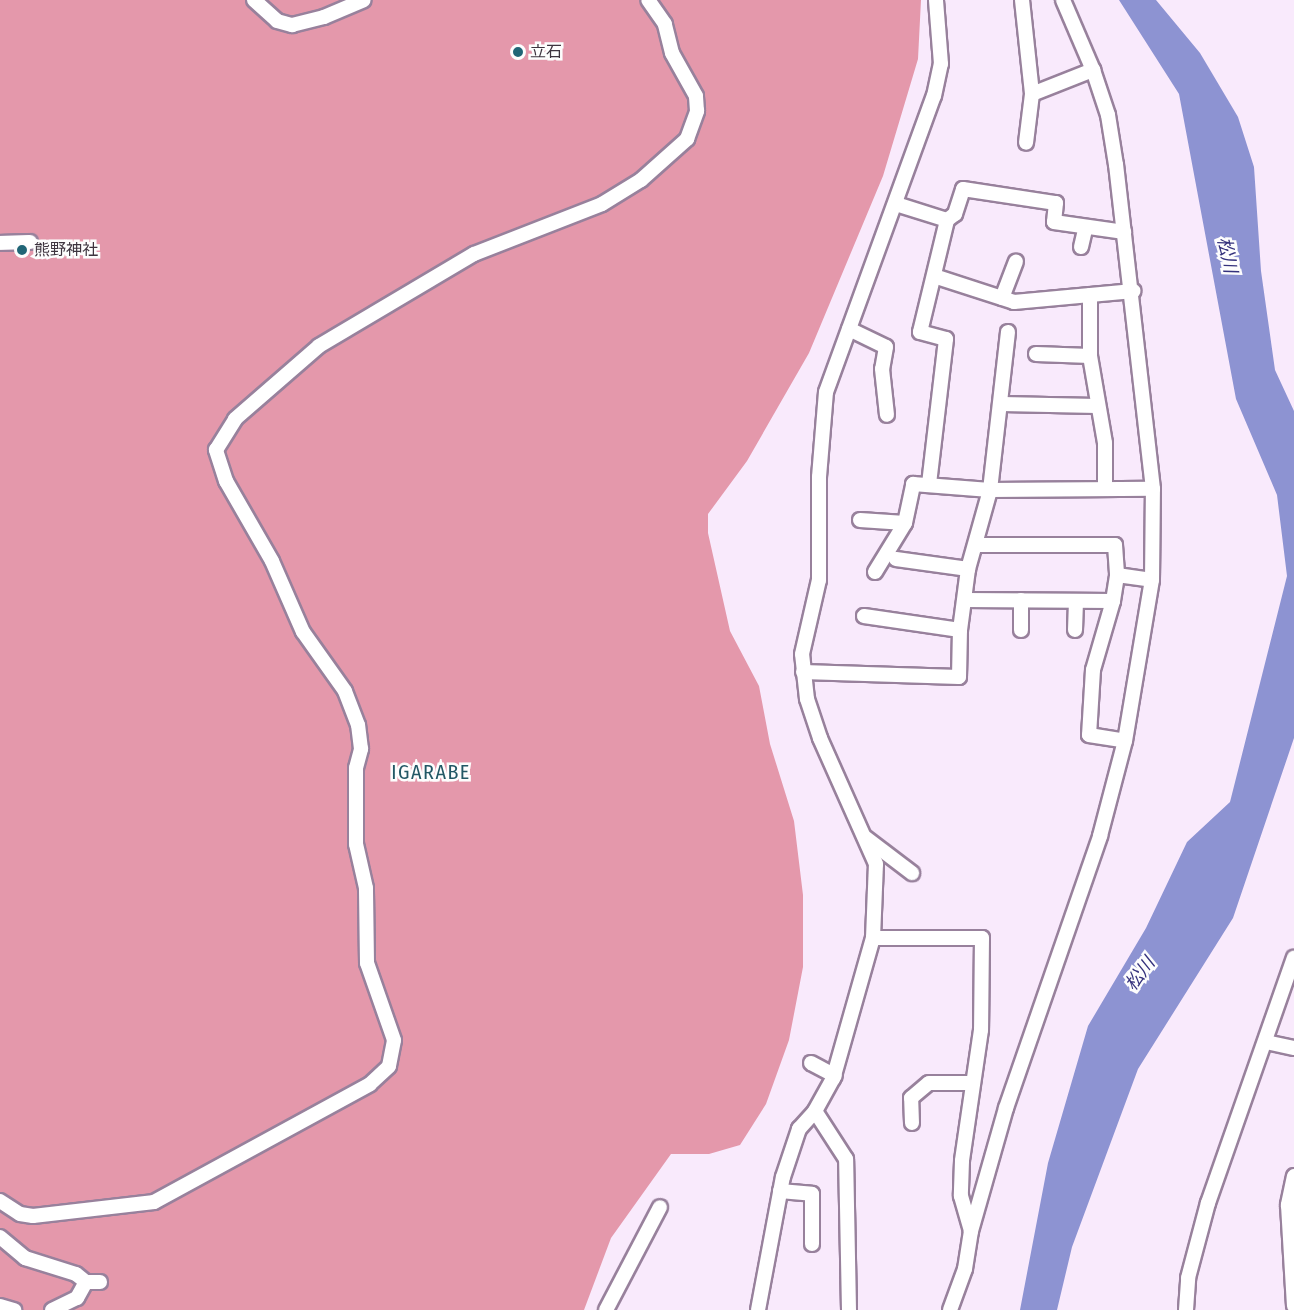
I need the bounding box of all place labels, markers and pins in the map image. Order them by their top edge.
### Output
place label: 立石 [530,42,562,62]
marker: 立石 [511,45,525,59]
place label: 熊野神社 [34,240,98,260]
marker: 熊野神社 [15,243,29,257]

